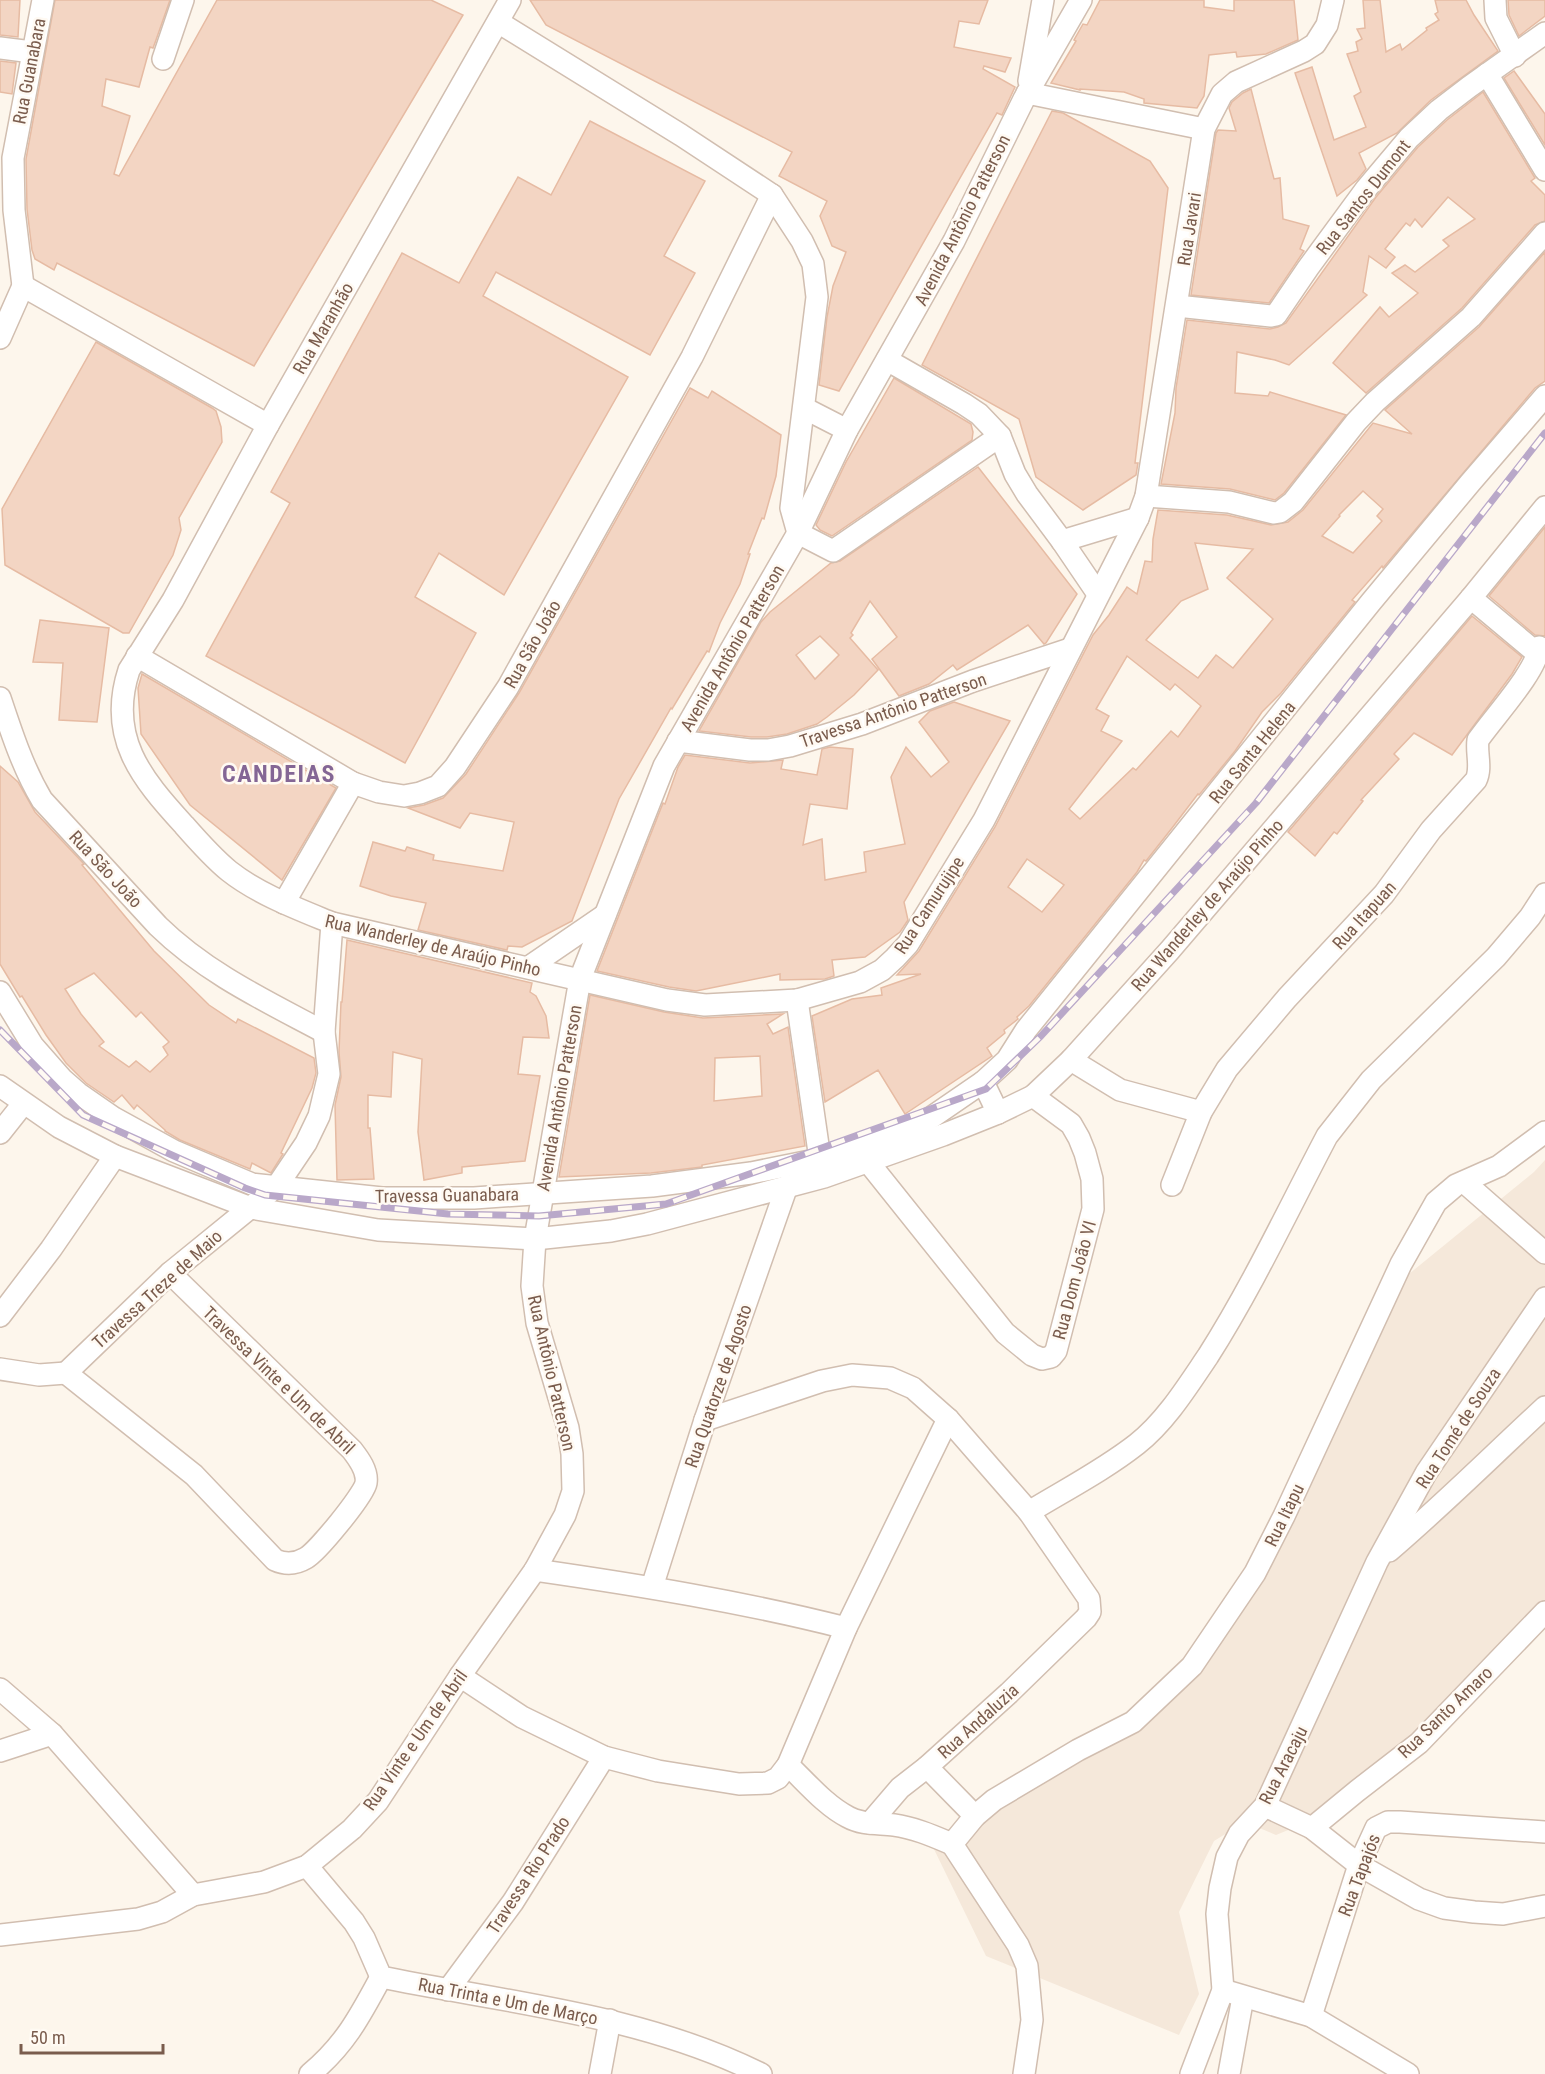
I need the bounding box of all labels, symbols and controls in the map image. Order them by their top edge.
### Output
street label: Rua Guanabara [8,16,50,126]
street label: Avenida Antônio Patterson [910,131,1014,309]
street label: Rua Santos Dumont [1312,135,1414,259]
street label: Rua Javari [1173,191,1205,267]
street label: Rua Maranhão [288,279,358,377]
street label: Avenida Antônio Patterson [676,561,788,735]
street label: Rua São João [499,596,565,692]
street label: Travessa Antônio Patterson [797,668,989,752]
street label: Rua Santa Helena [1204,697,1300,807]
district label: CANDEIAS [222,760,336,788]
street label: Rua Wanderley de Araújo Pinho [1127,815,1287,995]
street label: Rua São João [65,826,147,912]
street label: Rua Camurujipe [890,852,968,958]
street label: Rua Itapuan [1328,877,1400,953]
street label: Rua Wanderley de Araújo Pinho [323,910,543,980]
street label: Avenida Antônio Patterson [532,1003,586,1193]
street label: Travessa Guanabara [375,1183,519,1207]
street label: Rua Dom João VI [1048,1218,1100,1342]
street label: Travessa Treze de Maio [88,1225,226,1353]
street label: Rua Antônio Patterson [524,1293,580,1453]
street label: Travessa Vinte e Um de Abril [199,1302,359,1458]
street label: Rua Quatorze de Agosto [680,1302,756,1470]
street label: Rua Tomé de Souza [1411,1364,1505,1492]
street label: Rua Itapu [1260,1480,1308,1550]
street label: Rua Santo Amaro [1394,1662,1496,1762]
street label: Rua Vinte e Um de Abril [359,1666,471,1814]
street label: Rua Andaluzia [933,1679,1023,1763]
street label: Rua Aracaju [1254,1722,1312,1808]
street label: Travessa Rio Prado [482,1812,574,1938]
street label: Rua Tapajós [1334,1831,1384,1919]
street label: Rua Trinta e Um de Março [416,1973,600,2029]
scale bar [21,2017,164,2055]
text: 50 m [30,2027,65,2048]

